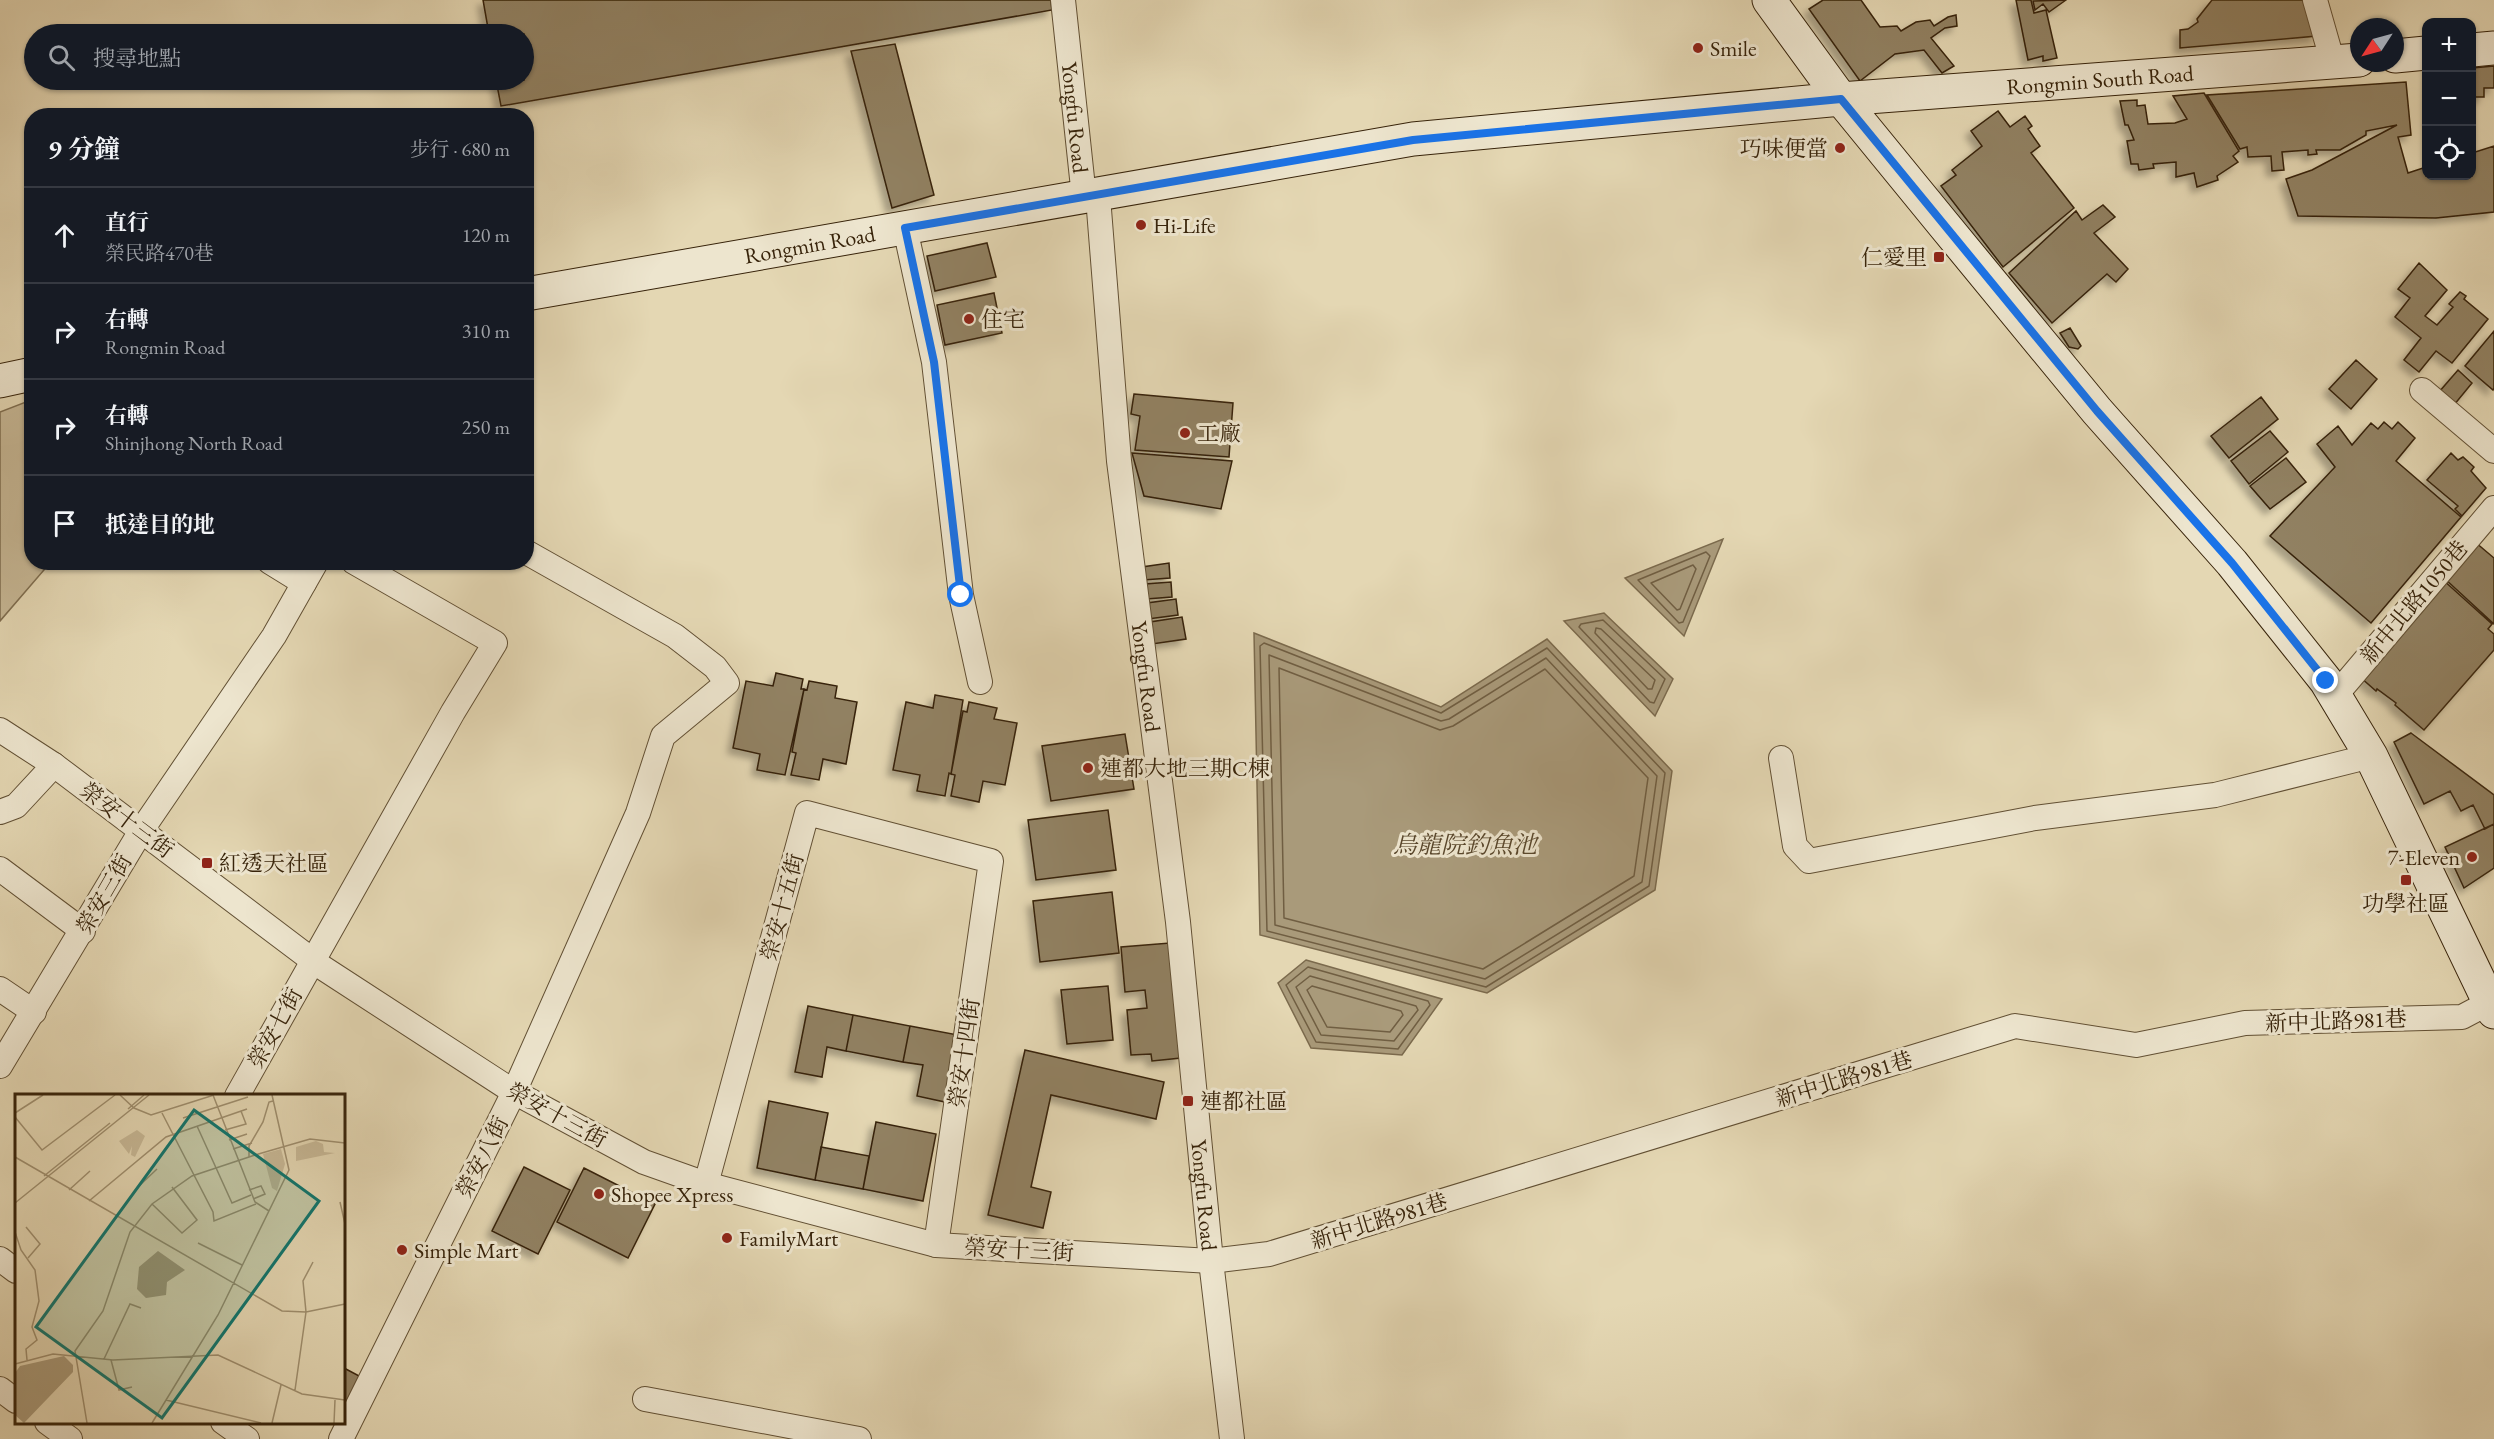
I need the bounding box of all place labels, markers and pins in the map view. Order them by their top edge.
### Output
place label: Smile [1710,34,1757,63]
marker: Smile [1691,41,1705,55]
place label: 巧味便當 [1740,134,1828,163]
marker: 巧味便當 [1833,141,1847,155]
place label: Hi-Life [1153,211,1216,240]
marker: Hi-Life [1134,218,1148,232]
place label: 仁愛里 [1861,243,1927,272]
marker: 仁愛里 [1932,250,1946,264]
place label: 住宅 [981,305,1025,334]
marker: 住宅 [962,312,976,326]
place label: 工廠 [1197,419,1241,448]
marker: 工廠 [1178,426,1192,440]
place label: 連都大地三期C棟 [1100,754,1270,783]
marker: 連都大地三期C棟 [1081,761,1095,775]
place label: 7-Eleven [2388,843,2460,872]
place label: 紅透天社區 [219,849,329,878]
marker: 7-Eleven [2465,850,2479,864]
marker: 紅透天社區 [200,856,214,870]
marker: 功學社區 [2399,873,2413,887]
place label: 功學社區 [2362,889,2450,918]
place label: 連都社區 [1200,1087,1288,1116]
marker: 連都社區 [1181,1094,1195,1108]
place label: Shopee Xpress [611,1180,733,1209]
marker: Shopee Xpress [592,1187,606,1201]
place label: FamilyMart [739,1224,838,1253]
marker: FamilyMart [720,1231,734,1245]
place label: Simple Mart [414,1236,519,1265]
marker: Simple Mart [395,1243,409,1257]

